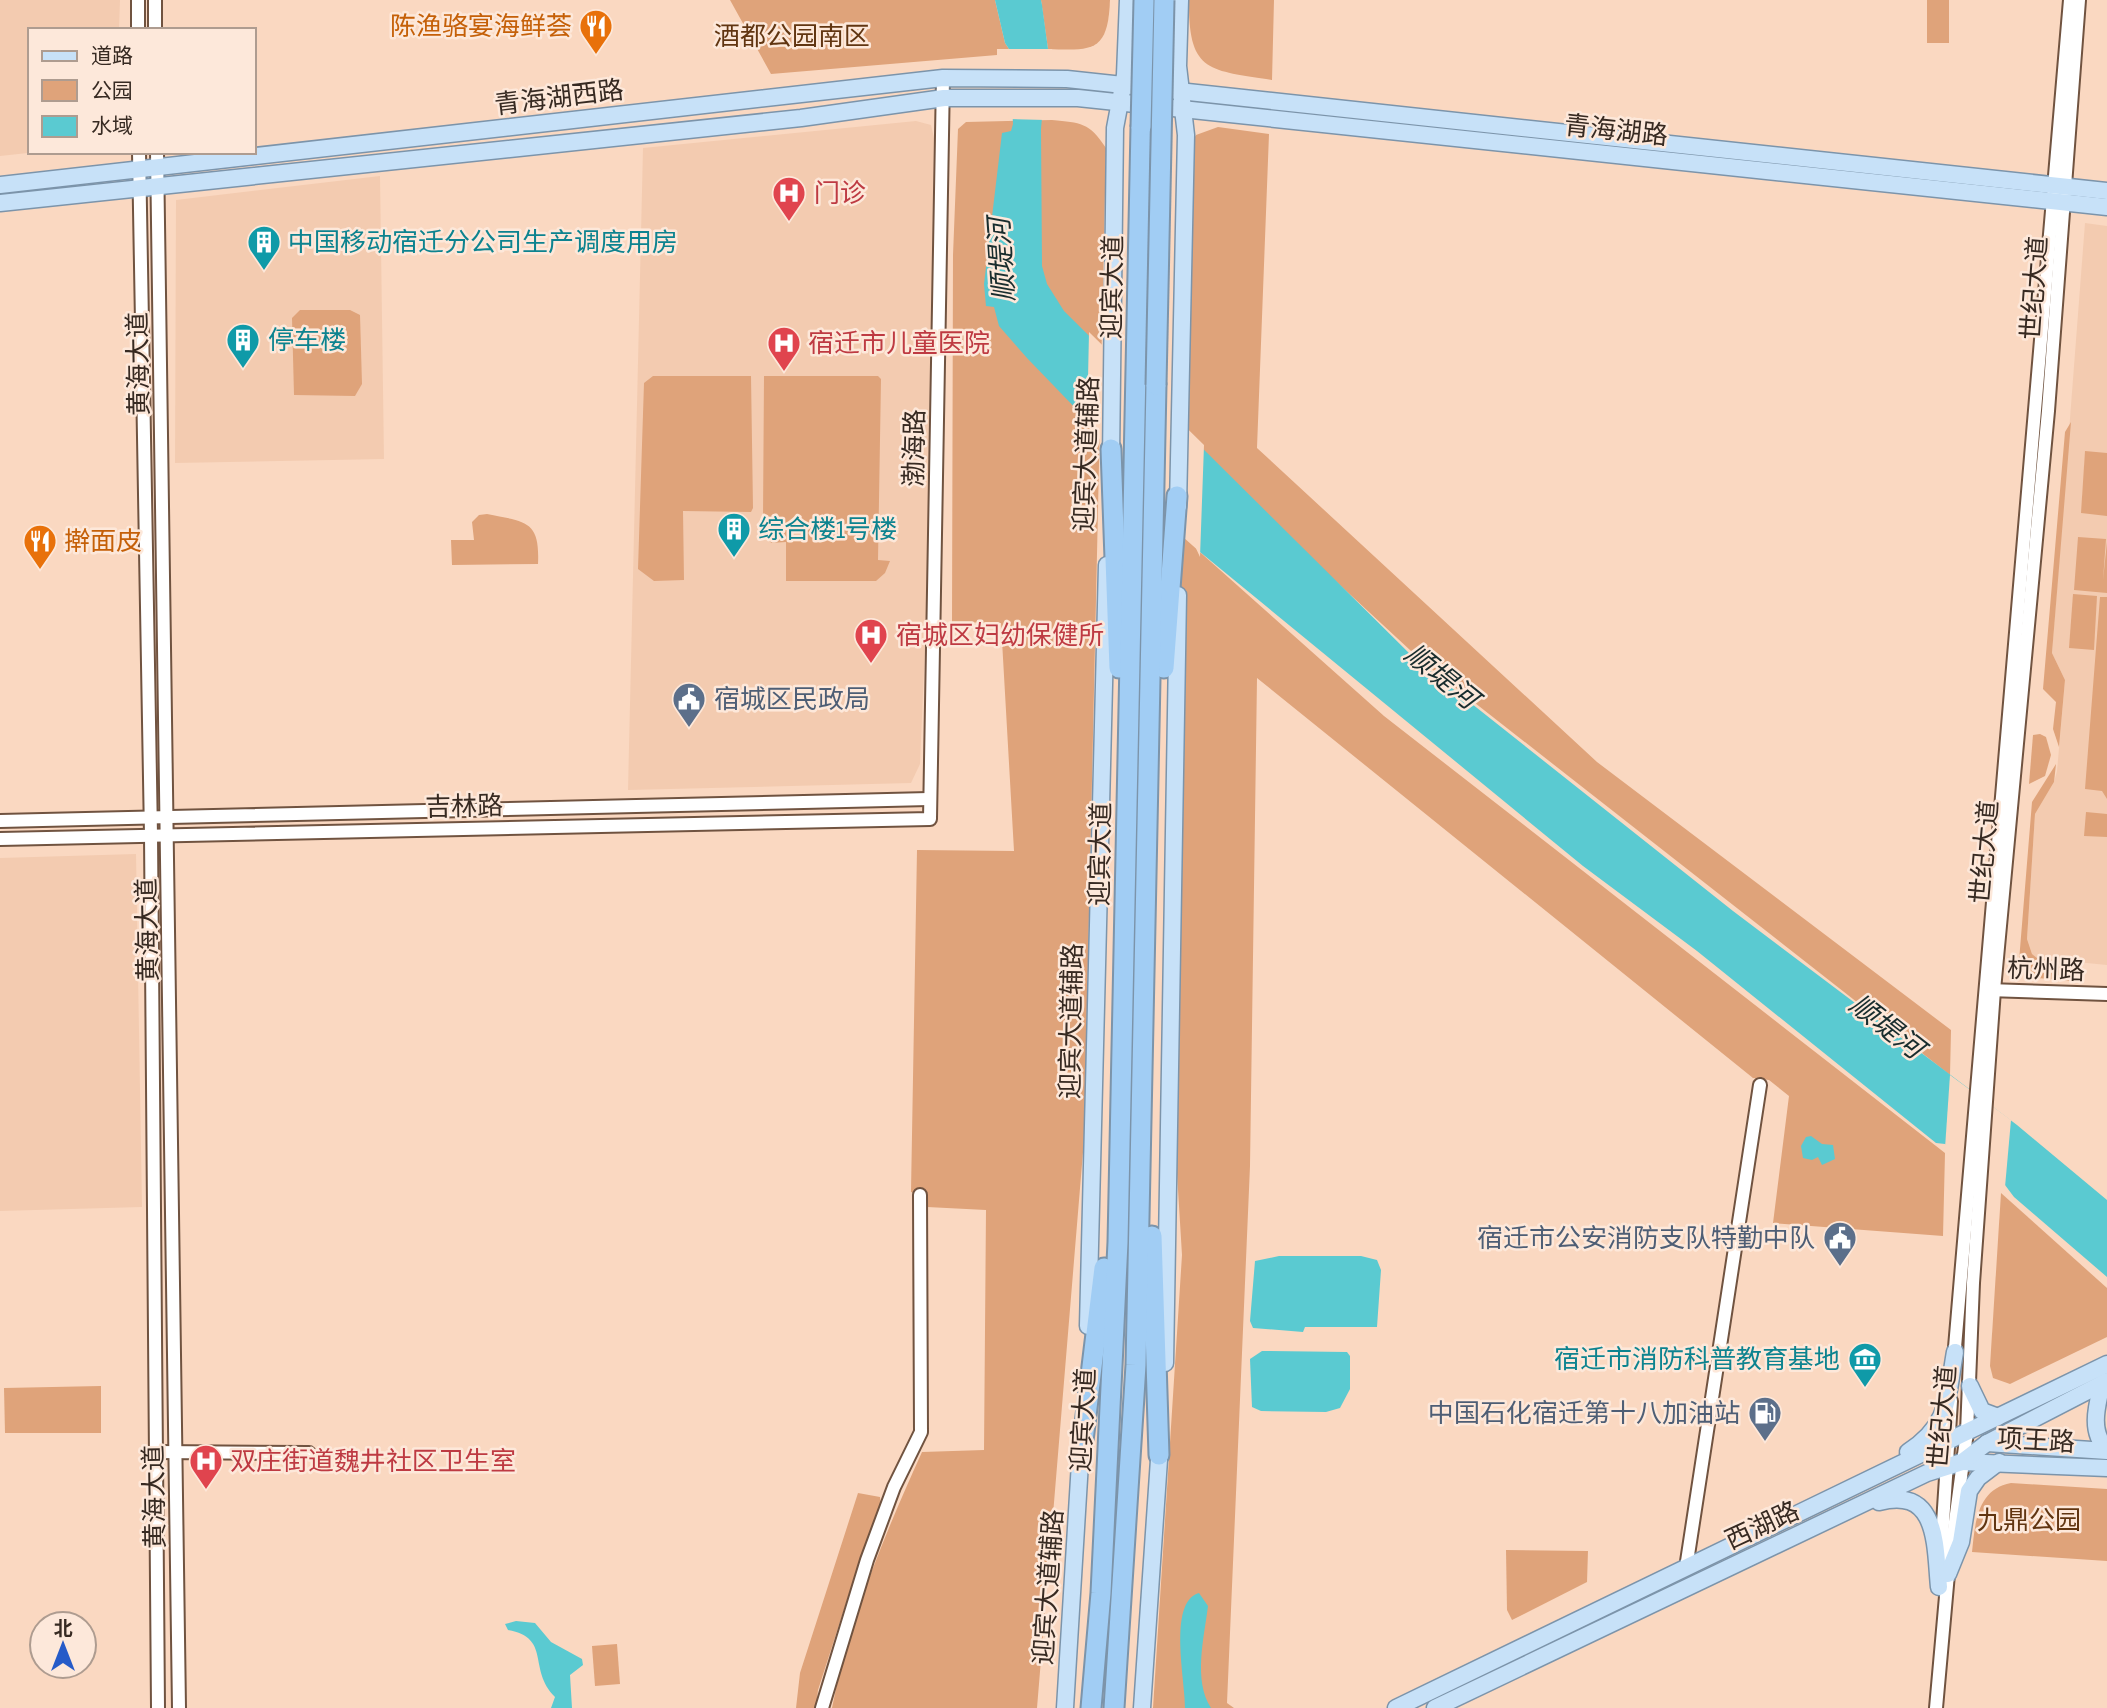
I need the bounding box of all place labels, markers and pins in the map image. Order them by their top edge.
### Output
restaurant icon: 陈渔骆宴海鲜荟 [577,7,615,56]
place label: 陈渔骆宴海鲜荟 [390,12,572,43]
hospital icon: 门诊 [770,174,808,223]
place label: 门诊 [814,179,866,210]
building icon: 中国移动宿迁分公司生产调度用房 [245,223,283,272]
place label: 中国移动宿迁分公司生产调度用房 [288,228,678,259]
building icon: 停车楼 [224,321,262,370]
hospital icon: 宿迁市儿童医院 [765,324,803,373]
place label: 停车楼 [268,326,346,357]
place label: 宿迁市儿童医院 [808,329,990,360]
building icon: 综合楼1号楼 [715,510,753,559]
place label: 综合楼1号楼 [758,515,897,546]
restaurant icon: 擀面皮 [21,522,59,571]
place label: 擀面皮 [64,527,142,558]
hospital icon: 宿城区妇幼保健所 [852,616,890,665]
place label: 宿城区妇幼保健所 [896,621,1104,652]
public building icon: 宿城区民政局 [670,680,708,729]
place label: 宿城区民政局 [714,685,870,716]
public building icon: 宿迁市公安消防支队特勤中队 [1821,1219,1859,1268]
place label: 宿迁市公安消防支队特勤中队 [1477,1224,1815,1255]
museum icon: 宿迁市消防科普教育基地 [1846,1340,1884,1389]
place label: 宿迁市消防科普教育基地 [1554,1345,1840,1376]
fuel station icon: 中国石化宿迁第十八加油站 [1746,1394,1784,1443]
place label: 中国石化宿迁第十八加油站 [1428,1399,1740,1430]
hospital icon: 双庄街道魏井社区卫生室 [187,1442,225,1491]
place label: 双庄街道魏井社区卫生室 [230,1447,516,1478]

